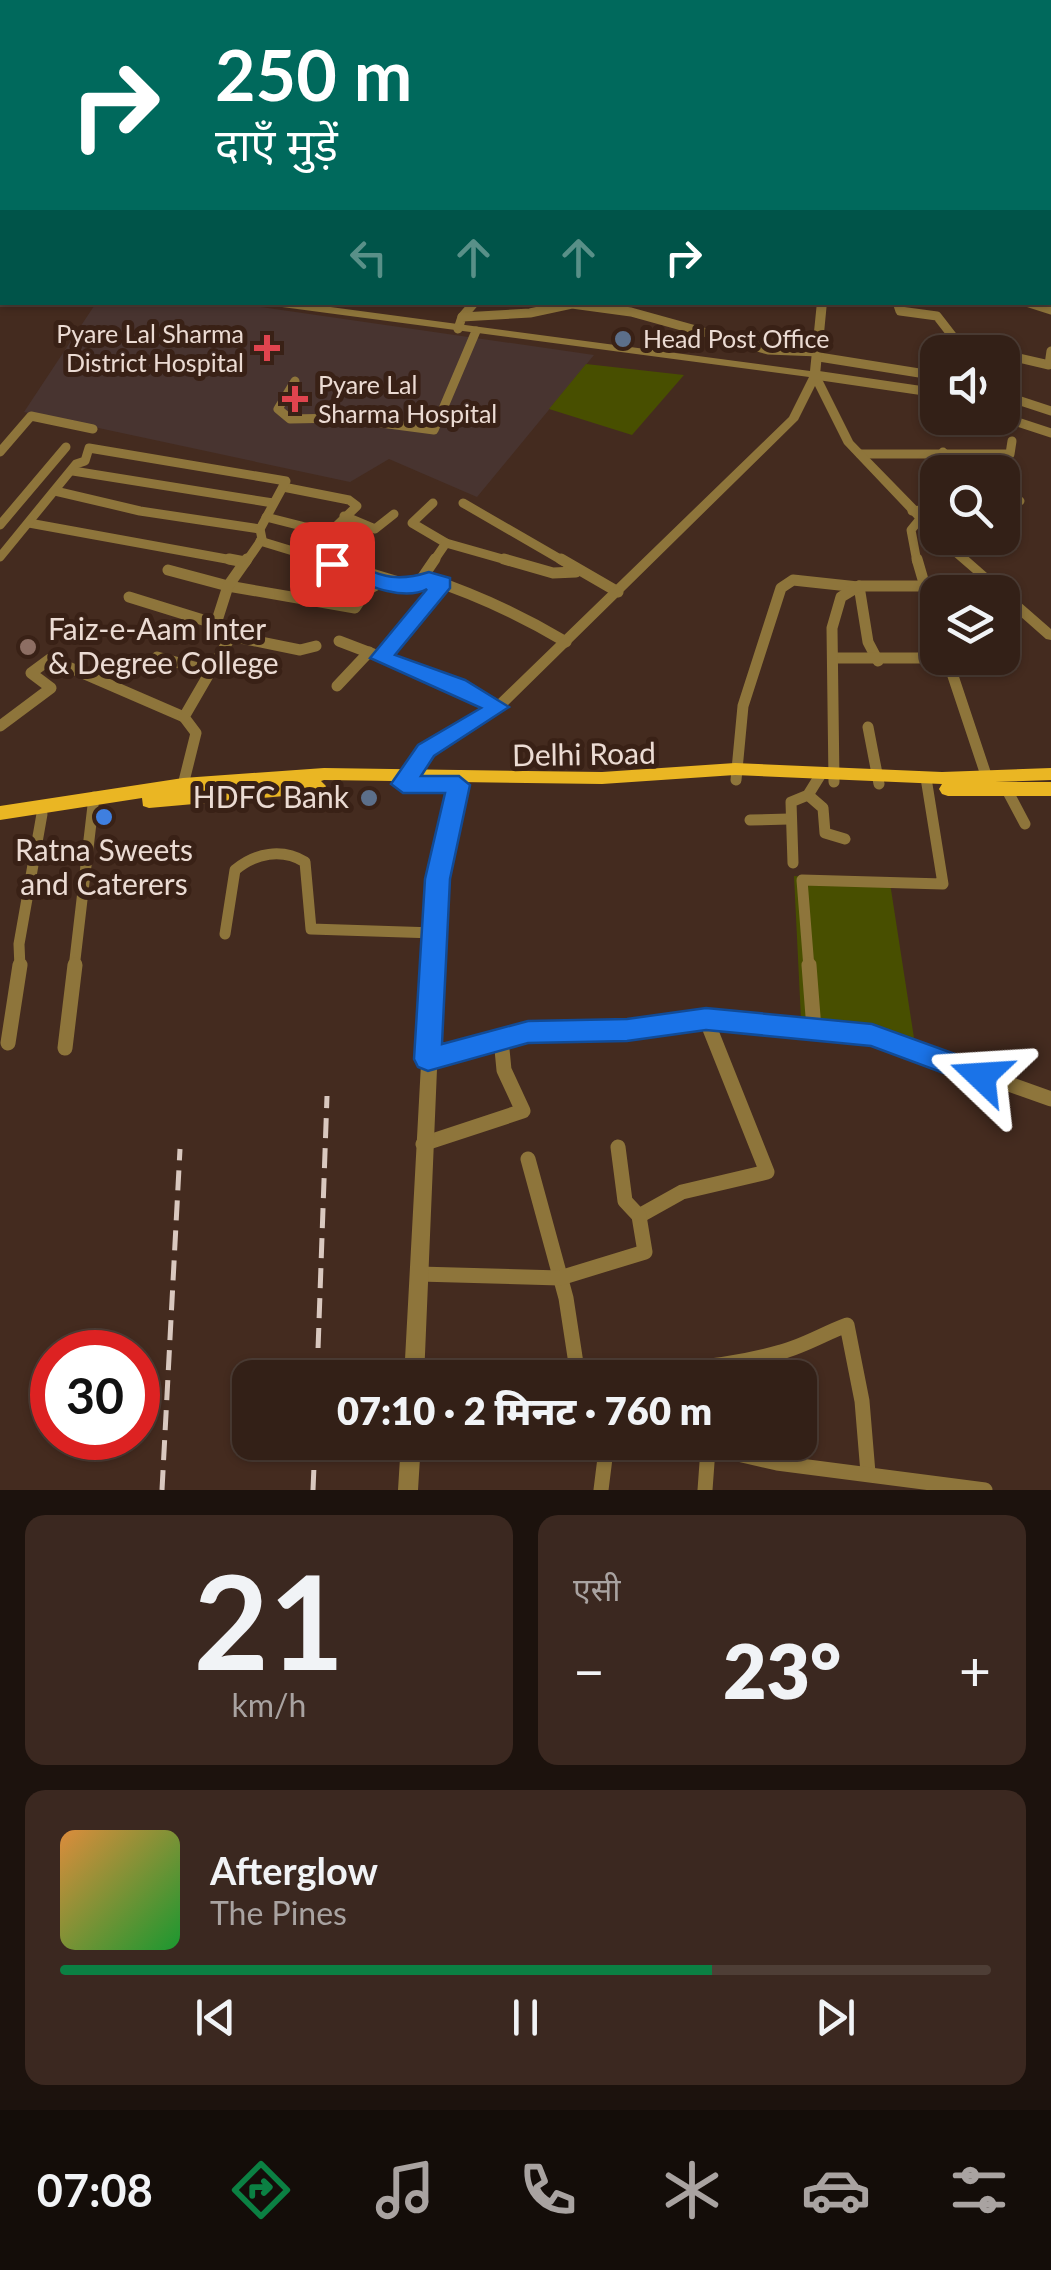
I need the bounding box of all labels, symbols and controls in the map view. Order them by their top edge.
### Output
text: 250 m [215,32,412,116]
icon: right [50,40,180,170]
text: दाएँ मुड़ें [215,117,338,171]
icon: left [341,230,396,285]
icon: ahead [446,230,501,285]
icon: ahead [551,230,606,285]
icon: right [656,230,711,285]
place label: Pyare Lal Sharma District Hospital [56,318,244,377]
place label: Head Post Office [643,323,829,353]
marker: Head Post Office [612,328,634,350]
marker: Pyare Lal Sharma District Hospital [254,335,280,361]
map controls [920,335,1020,675]
button: sound [920,335,1020,435]
place label: Pyare Lal Sharma Hospital [318,369,497,428]
marker: Pyare Lal Sharma Hospital [282,386,308,412]
button: search [920,455,1020,555]
pin [290,522,375,607]
icon: arrive [305,537,360,592]
button: layers [920,575,1020,675]
place label: Faiz-e-Aam Inter & Degree College [48,610,279,680]
marker: Faiz-e-Aam Inter & Degree College [17,636,39,658]
street label: Delhi Road [512,734,656,772]
place label: HDFC Bank [193,778,350,814]
marker: HDFC Bank [358,787,380,809]
marker: Ratna Sweets and Caterers [93,806,115,828]
place label: Ratna Sweets and Caterers [15,831,193,901]
position arrow [929,1024,1033,1128]
speed limit sign: 30 [30,1330,160,1460]
text: 07:10 · 2 मिनट · 760 m [337,1387,712,1433]
text: 21 [194,1542,344,1698]
text: एसी [573,1569,621,1608]
text: 23° [723,1625,841,1715]
text: − [573,1637,605,1703]
text: + [959,1637,991,1703]
text: km/h [232,1685,306,1724]
text: Afterglow [210,1847,378,1893]
text: The Pines [210,1893,347,1932]
icon: previous [188,1990,243,2045]
icon: pause [498,1990,553,2045]
icon: next [808,1990,863,2045]
icon: directions [226,2155,296,2225]
icon: music [370,2155,440,2225]
icon: phone [513,2155,583,2225]
icon: climate [657,2155,727,2225]
icon: car [801,2155,871,2225]
icon: filters [944,2155,1014,2225]
text: 07:08 [37,2163,153,2217]

